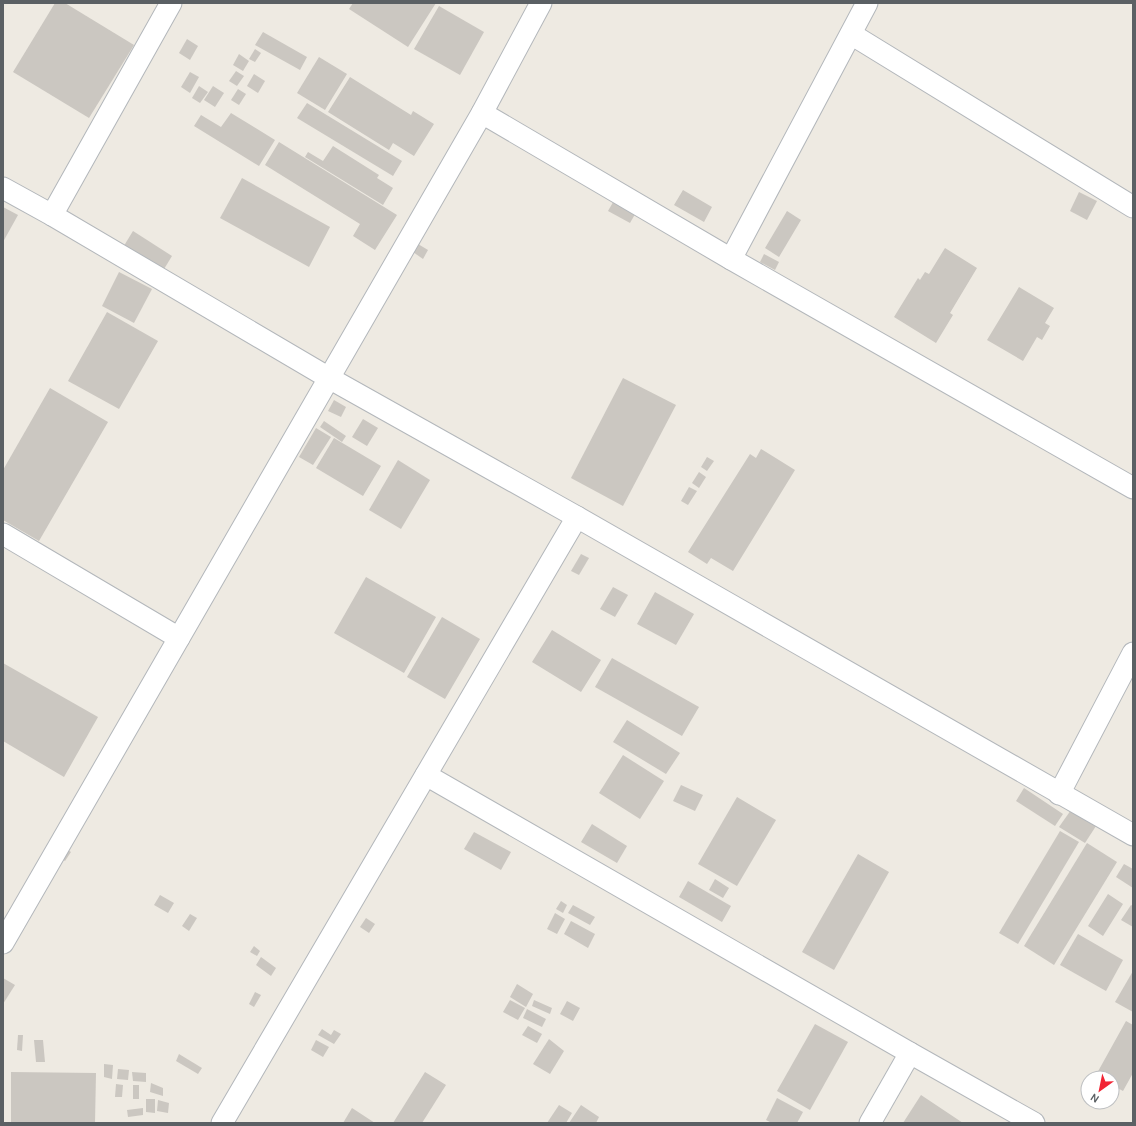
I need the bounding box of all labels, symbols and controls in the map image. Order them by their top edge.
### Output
north arrow [1080,1070,1120,1110]
text: N [1088,1090,1102,1106]

